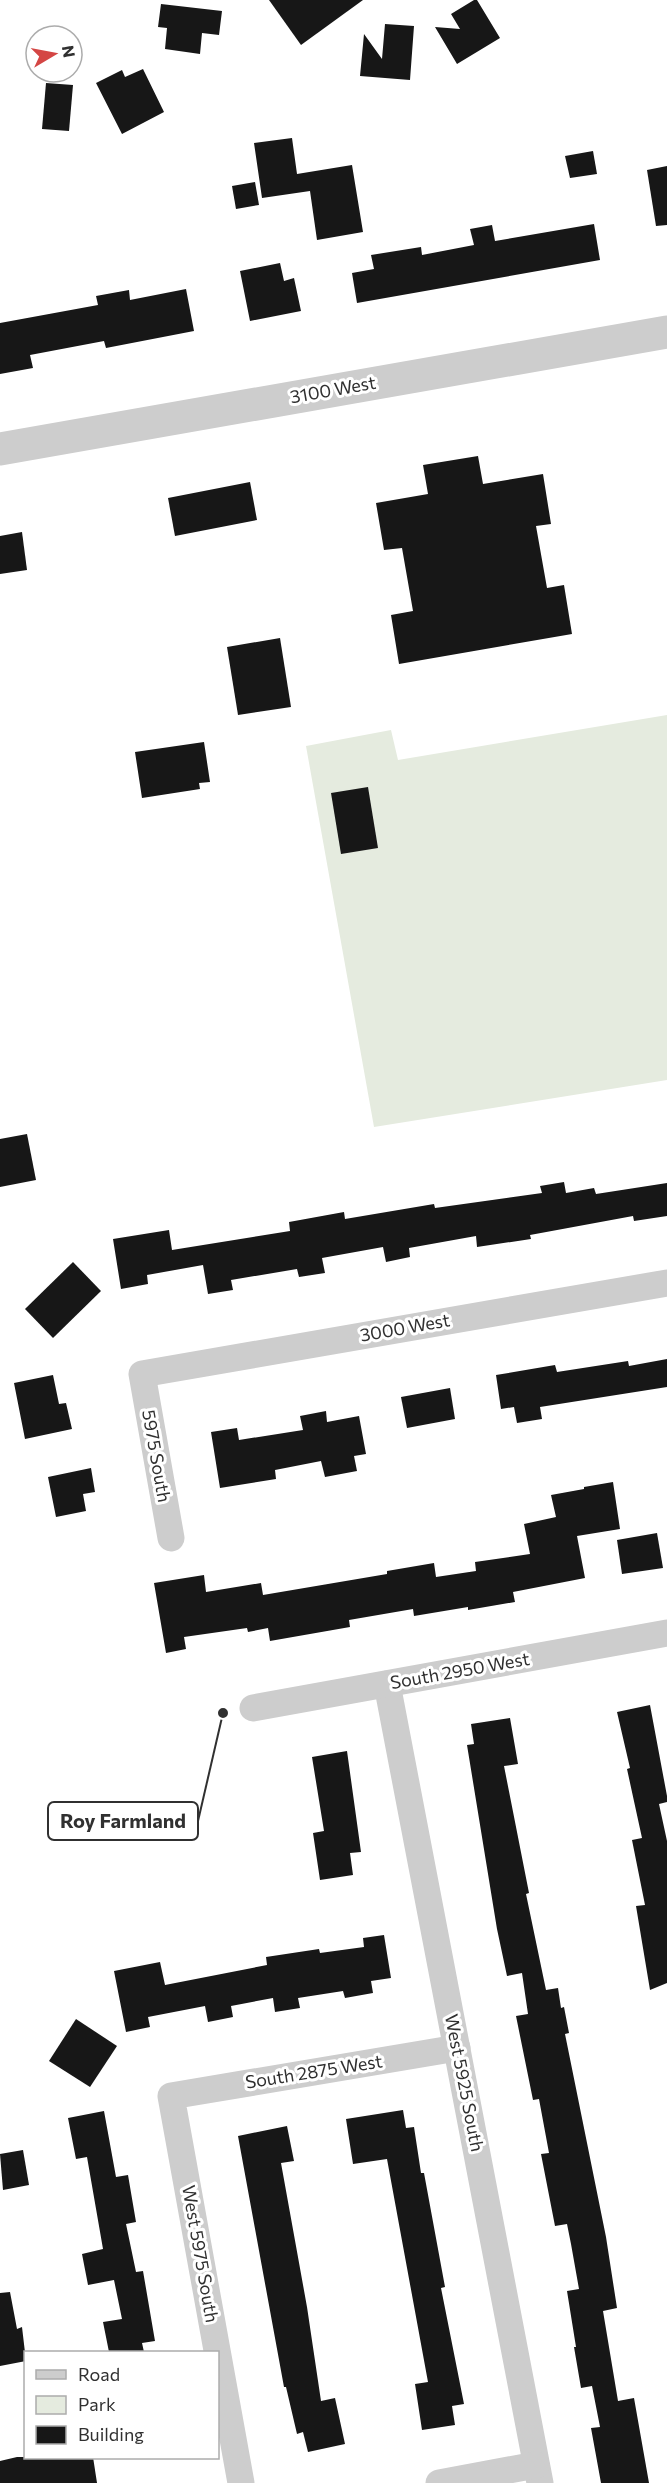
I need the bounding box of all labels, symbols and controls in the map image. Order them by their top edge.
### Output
north arrow [24,24,84,84]
text: N [59,44,80,59]
street label: 3100 West [288,371,378,407]
street label: 3000 West [358,1308,452,1346]
street label: 5975 South [138,1408,176,1504]
street label: South 2950 West [388,1647,531,1693]
callout: Roy Farmland [48,1802,198,1840]
text: Roy Farmland [60,1808,186,1832]
street label: West 5925 South [441,2012,489,2153]
street label: South 2875 West [244,2049,384,2093]
street label: West 5975 South [178,2183,224,2324]
legend [24,2351,219,2459]
text: Road [78,2363,120,2385]
text: Park [78,2393,116,2415]
text: Building [78,2423,144,2445]

